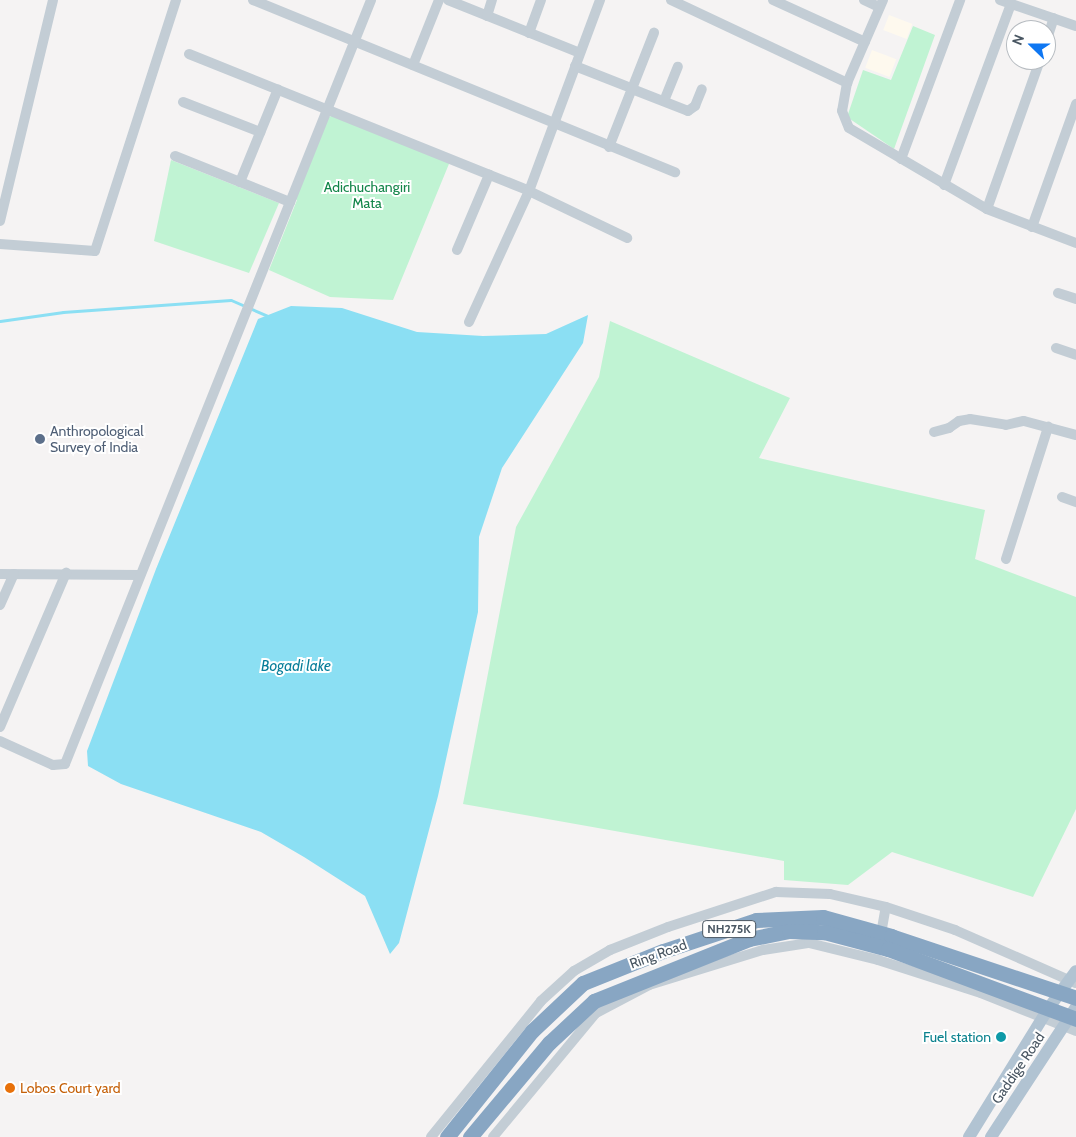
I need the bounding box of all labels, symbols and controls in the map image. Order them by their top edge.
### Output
north arrow [1006,20,1056,70]
text: N [1008,32,1028,48]
park label: Adichuchangiri Mata [324,179,410,212]
place label: Anthropological Survey of India [50,423,144,456]
marker: Anthropological Survey of India [34,433,46,445]
water label: Bogadi lake [261,658,331,676]
road number: NH275K [702,920,756,939]
street label: Ring Road [627,936,689,972]
place label: Fuel station [923,1029,991,1045]
street label: Gaddige Road [988,1029,1048,1107]
marker: Fuel station [995,1031,1007,1043]
place label: Lobos Court yard [20,1080,120,1096]
marker: Lobos Court yard [4,1082,16,1094]

